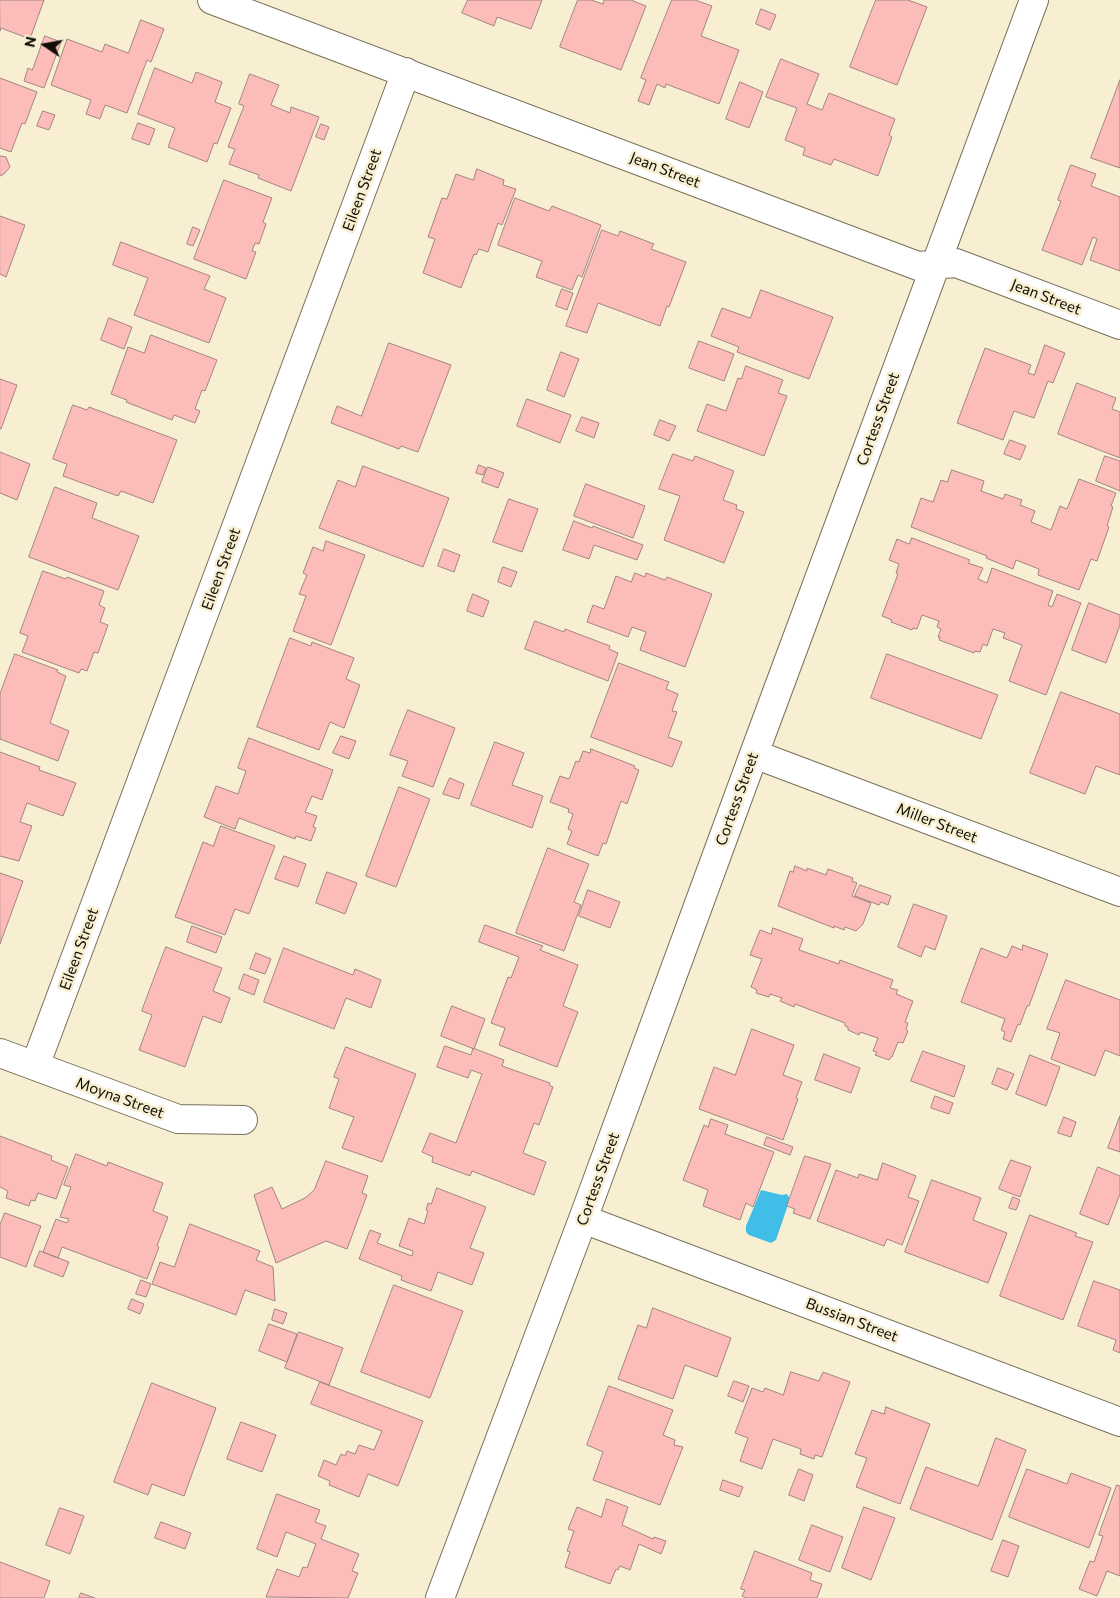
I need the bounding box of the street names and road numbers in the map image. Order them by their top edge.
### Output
street label: Eileen Street [339,146,385,234]
street label: Jean Street [627,148,703,192]
street label: Jean Street [1008,275,1084,319]
street label: Cortess Street [853,370,903,468]
street label: Eileen Street [198,525,244,613]
street label: Cortess Street [712,750,762,848]
street label: Miller Street [894,799,980,847]
street label: Eileen Street [56,905,102,993]
street label: Moyna Street [73,1074,167,1122]
street label: Cortess Street [573,1130,623,1228]
street label: Bussian Street [803,1294,901,1346]

